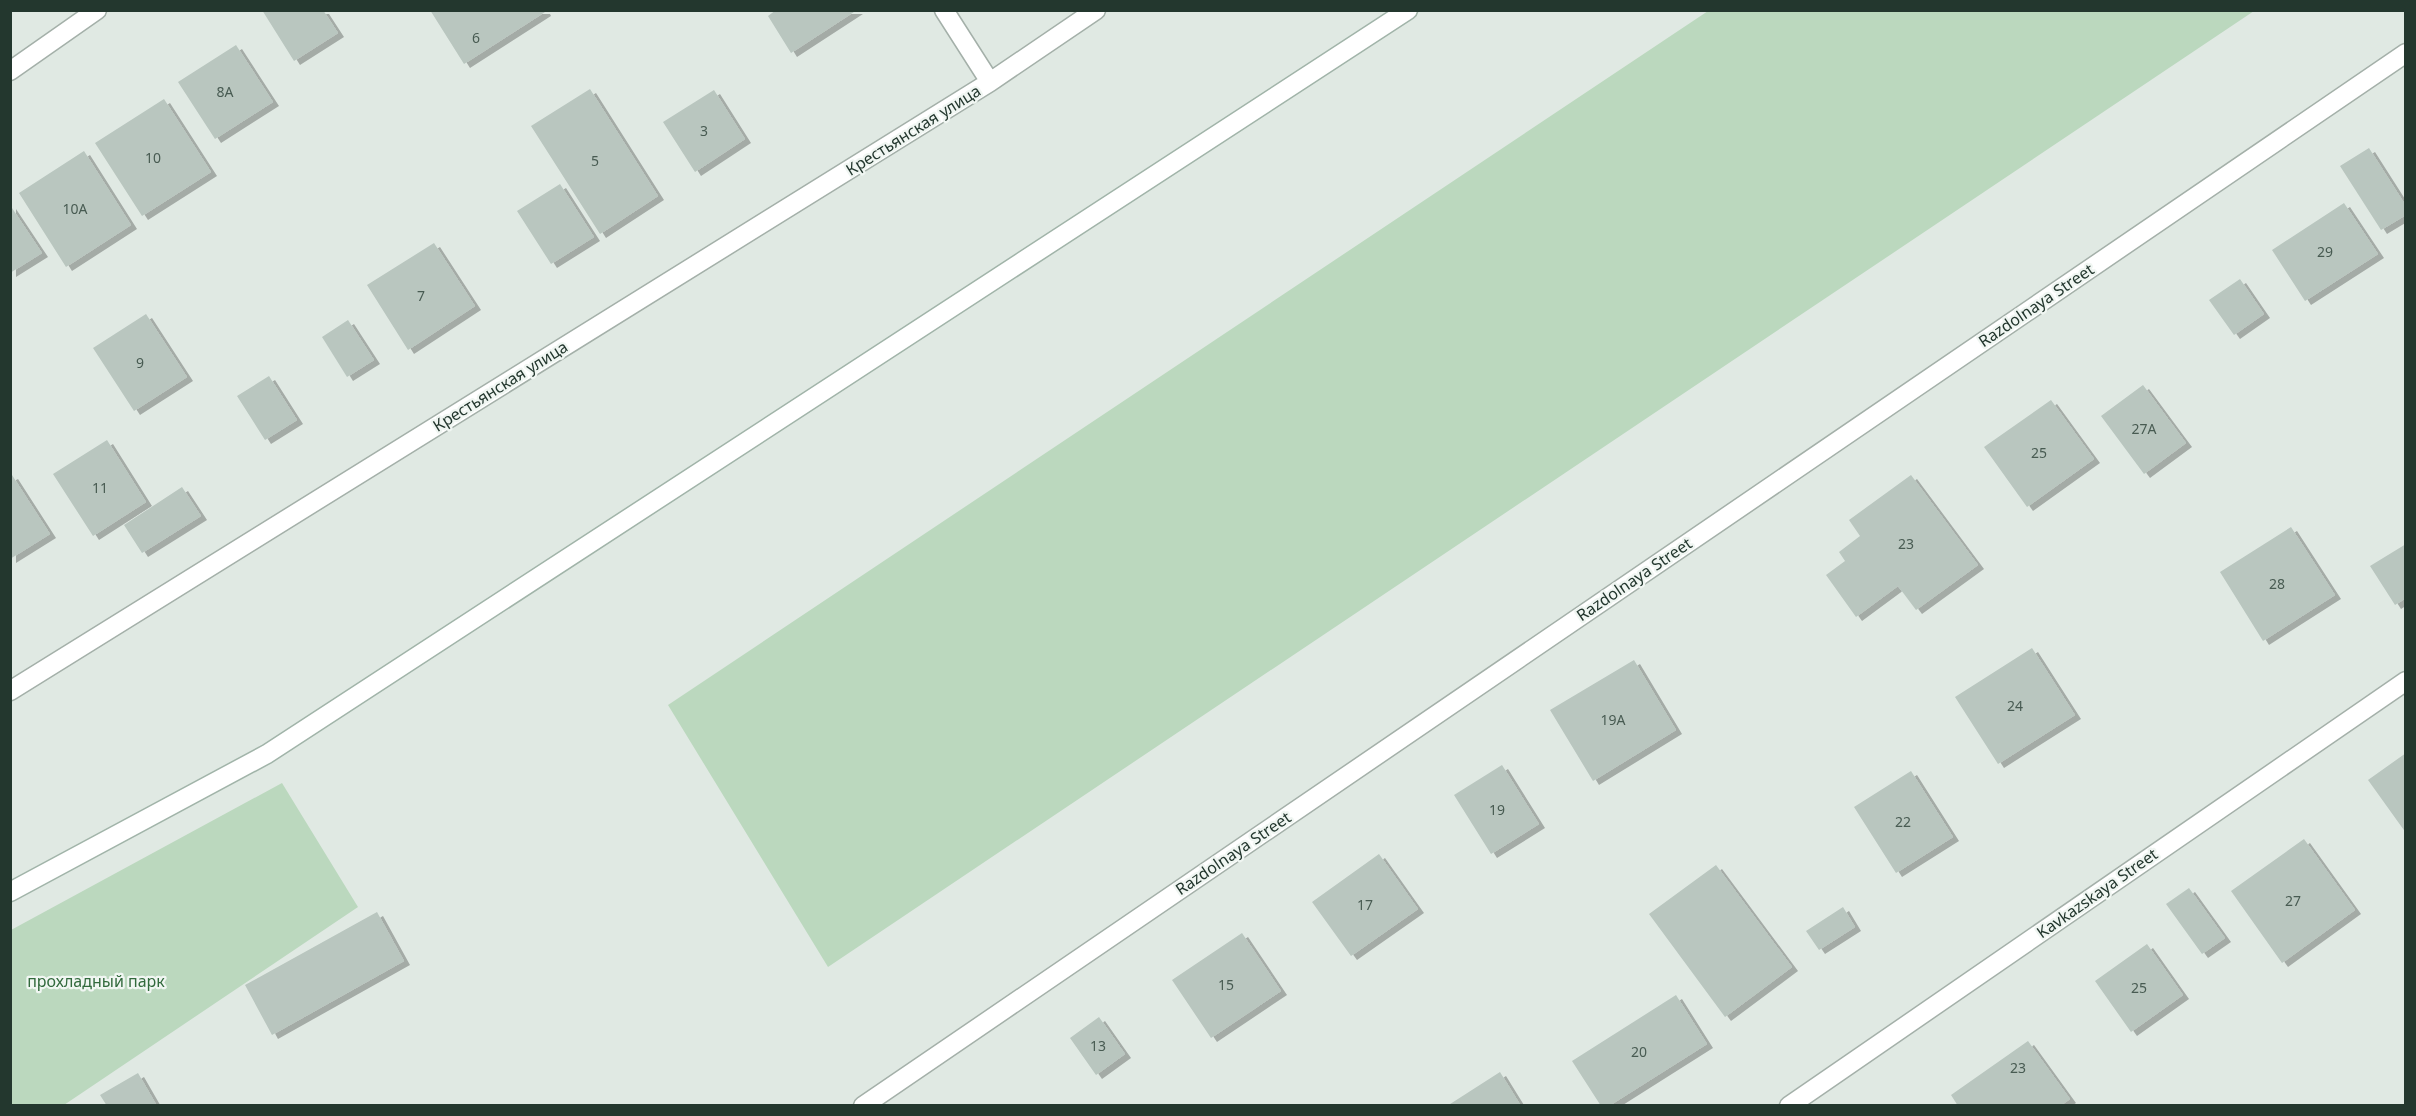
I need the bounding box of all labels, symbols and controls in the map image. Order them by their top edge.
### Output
house number: 6 [472,28,480,47]
street label: Крестьянская улица [841,80,985,180]
house number: 8А [217,82,234,101]
house number: 3 [700,121,708,140]
house number: 10 [145,148,161,167]
house number: 5 [591,151,599,170]
house number: 10А [63,199,88,218]
house number: 29 [2317,242,2333,261]
street label: Razdolnaya Street [1974,258,2098,352]
house number: 7 [417,286,425,305]
street label: Крестьянская улица [428,336,572,436]
house number: 9 [136,353,144,372]
house number: 27А [2132,419,2157,438]
house number: 25 [2031,443,2047,462]
house number: 11 [92,478,108,497]
street label: Razdolnaya Street [1572,532,1696,626]
house number: 23 [1898,534,1914,553]
house number: 28 [2269,574,2285,593]
house number: 24 [2007,696,2023,715]
house number: 19А [1601,710,1626,729]
house number: 19 [1489,800,1505,819]
street label: Razdolnaya Street [1171,806,1295,900]
house number: 22 [1895,812,1911,831]
street label: Kavkazskaya Street [2032,843,2162,943]
house number: 27 [2285,891,2301,910]
house number: 17 [1357,895,1373,914]
park label: прохладный парк [27,970,165,992]
house number: 15 [1218,975,1234,994]
house number: 25 [2131,978,2147,997]
house number: 13 [1090,1036,1106,1055]
house number: 20 [1631,1042,1647,1061]
house number: 23 [2010,1058,2026,1077]

